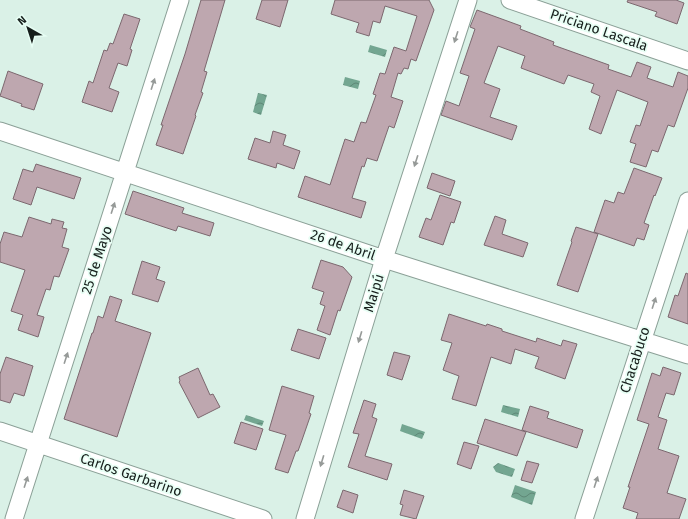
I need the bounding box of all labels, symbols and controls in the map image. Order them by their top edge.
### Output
street label: Priciano Lascala [548,5,650,55]
north arrow [8,8,48,48]
text: N [15,13,29,28]
one-way arrow [453,31,459,43]
one-way arrow [150,77,156,89]
one-way arrow [413,155,419,167]
one-way arrow [110,201,116,213]
street label: 25 de Mayo [78,224,116,296]
street label: 26 de Abril [308,226,378,264]
street label: Maipú [360,272,388,314]
one-way arrow [651,297,657,309]
street label: Chacabuco [616,325,654,395]
one-way arrow [357,331,363,343]
one-way arrow [63,352,69,364]
street label: Carlos Garbarino [78,450,184,500]
one-way arrow [319,455,325,467]
one-way arrow [23,476,29,488]
one-way arrow [593,476,599,488]

